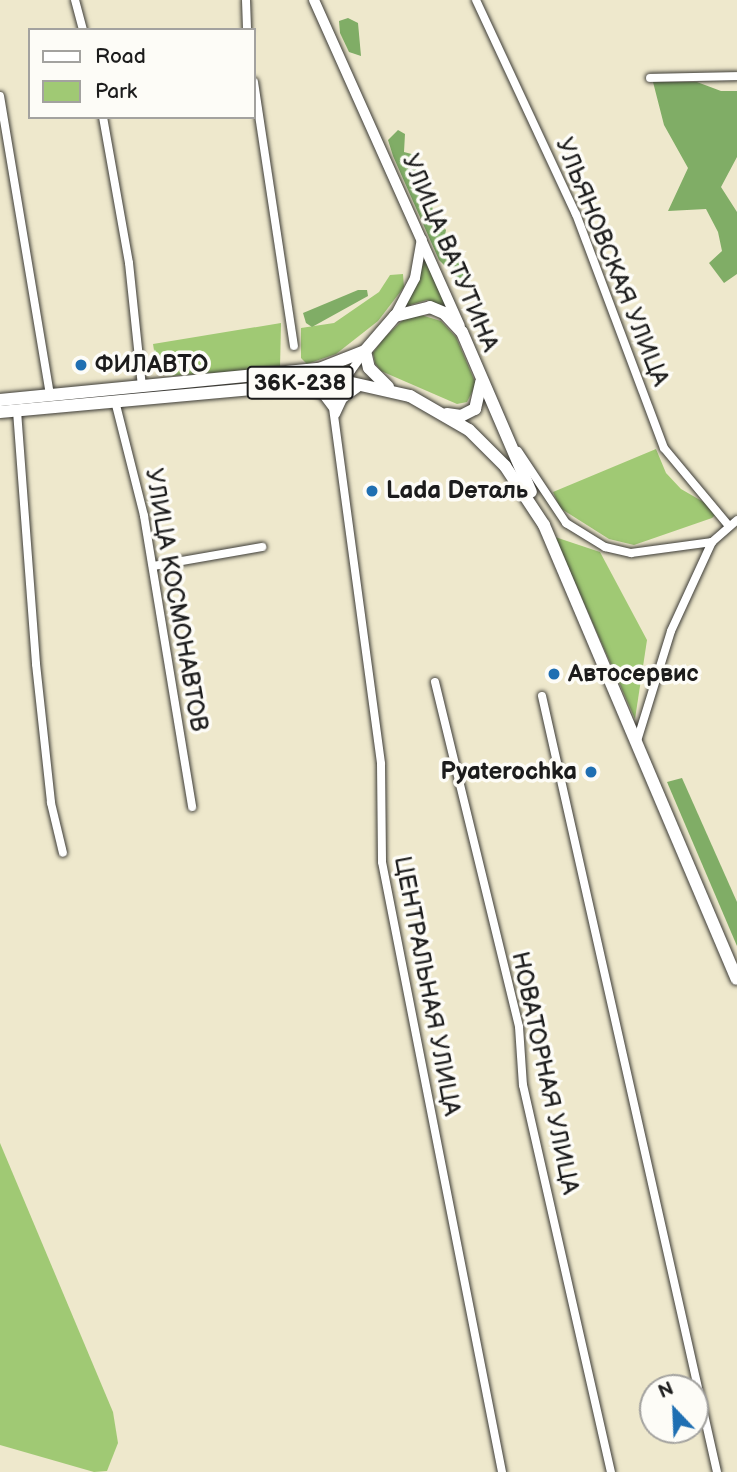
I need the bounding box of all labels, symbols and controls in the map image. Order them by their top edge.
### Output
legend [28,28,256,119]
text: Road [95,44,146,69]
text: Park [95,79,137,104]
street label: УЛЬЯНОВСКАЯ УЛИЦА [549,134,675,390]
street label: УЛИЦА ВАТУТИНА [395,150,505,356]
place label: ФИЛАВТО [95,351,208,379]
marker: ФИЛАВТО [73,357,89,373]
road number: 36К-238 [246,364,354,402]
street label: УЛИЦА КОСМОНАВТОВ [139,466,213,734]
place label: Lada Dеталь [386,477,528,505]
marker: Lada Dеталь [364,483,380,499]
place label: Автосервис [568,660,699,688]
marker: Автосервис [546,666,562,682]
place label: Pyaterochka [441,758,577,786]
marker: Pyaterochka [583,764,599,780]
street label: ЦЕНТРАЛЬНАЯ УЛИЦА [388,854,466,1118]
street label: НОВАТОРНАЯ УЛИЦА [505,949,585,1197]
north arrow [639,1374,709,1444]
text: N [655,1378,677,1404]

